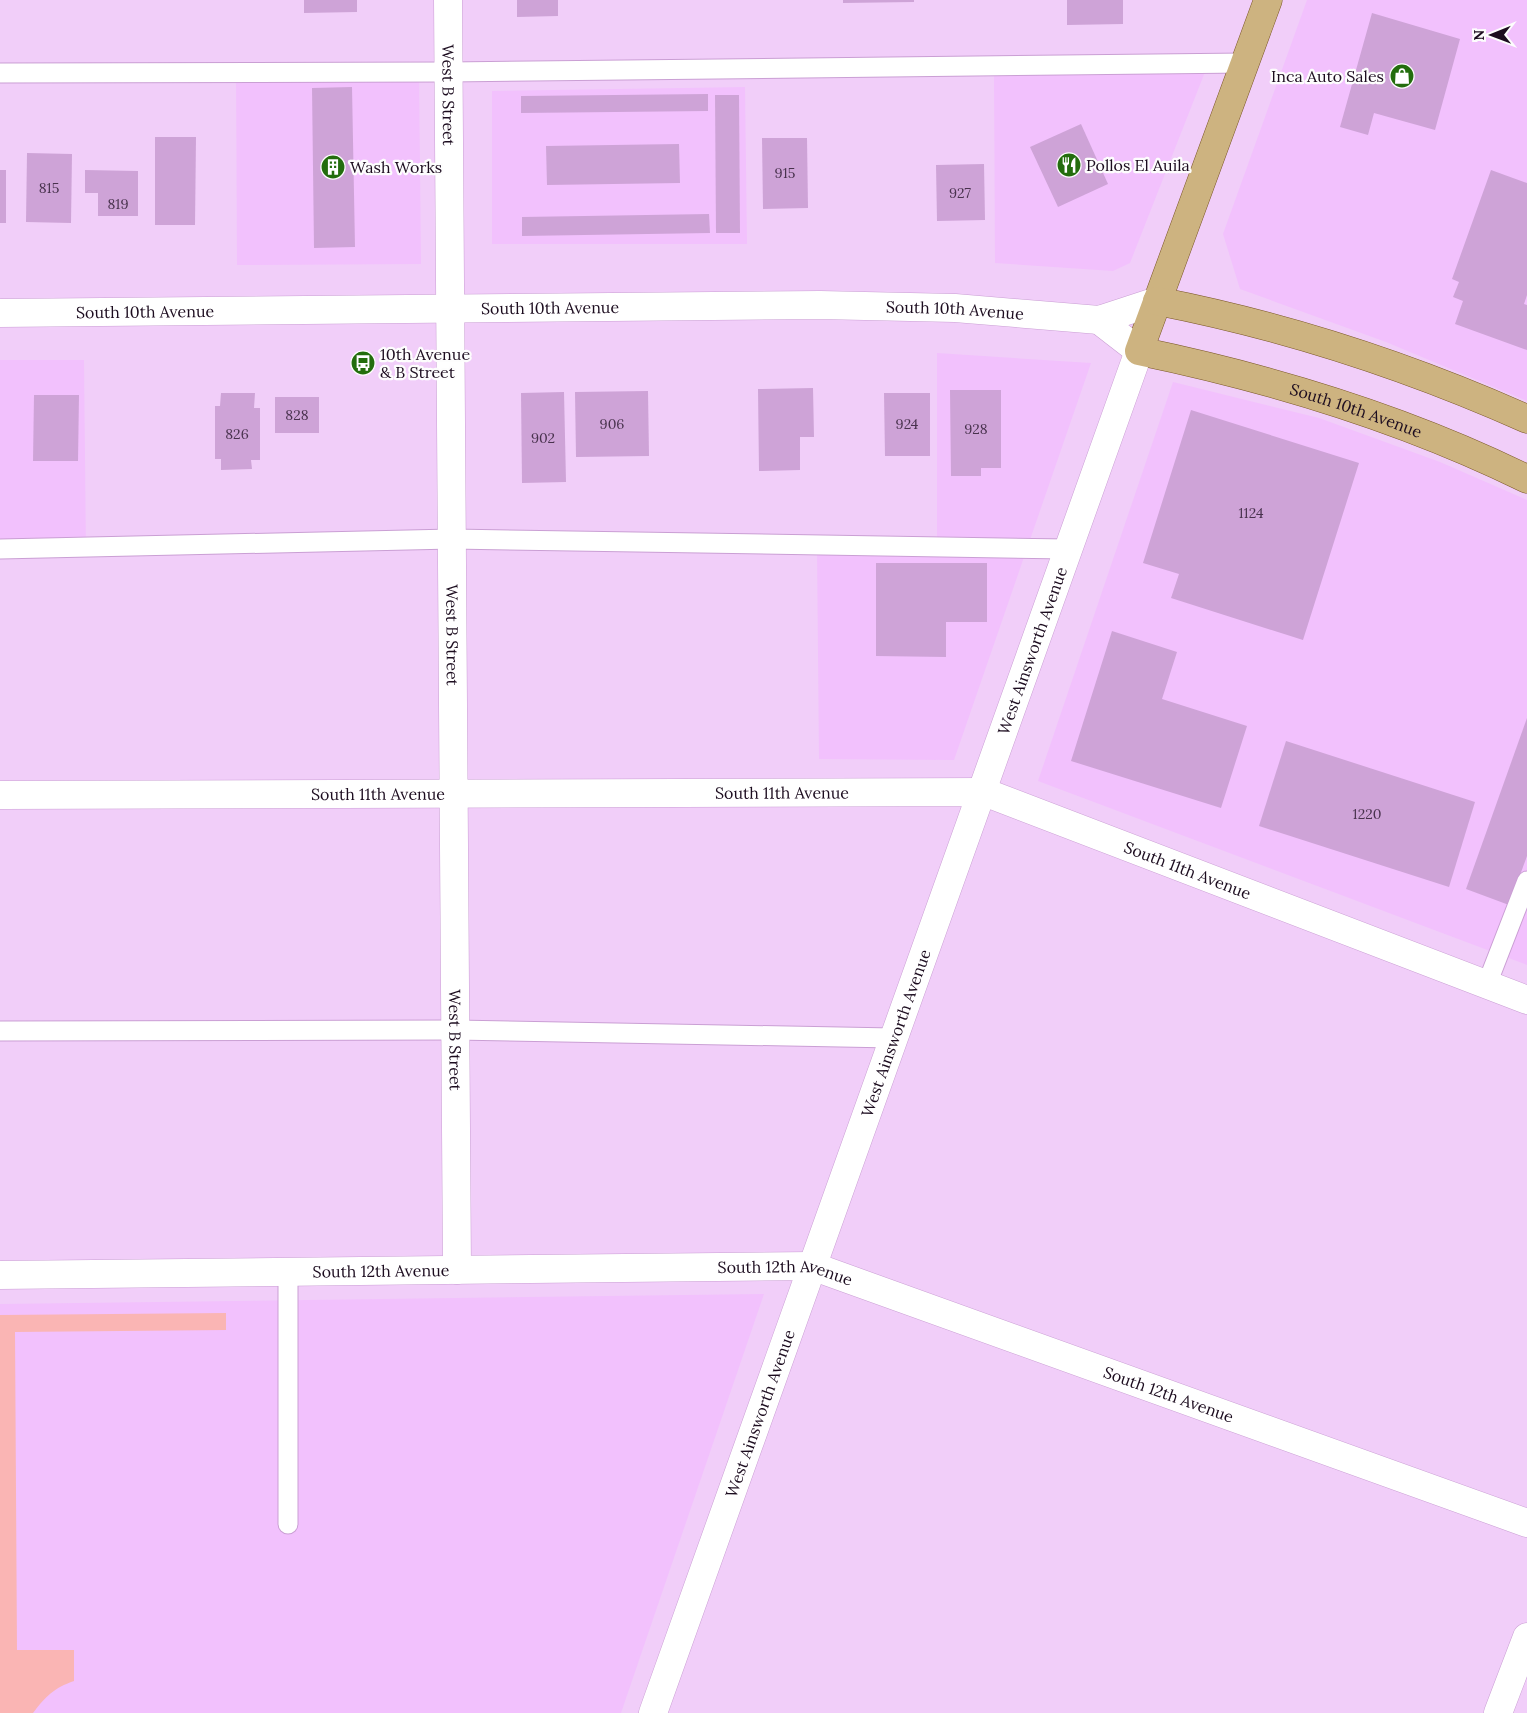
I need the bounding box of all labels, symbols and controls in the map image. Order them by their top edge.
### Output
north arrow [1467,10,1517,60]
text: N [1470,29,1488,41]
street label: West B Street [438,44,459,147]
shop icon: Inca Auto Sales [1389,63,1415,89]
place label: Inca Auto Sales [1271,66,1384,86]
restaurant icon: Pollos El Auila [1056,152,1082,178]
building icon: Wash Works [320,154,346,180]
place label: Pollos El Auila [1086,155,1190,175]
place label: Wash Works [350,157,442,177]
house number: 915 [775,164,795,182]
house number: 815 [39,179,59,197]
house number: 927 [949,184,972,202]
house number: 819 [107,195,129,213]
street label: South 10th Avenue [886,296,1025,324]
street label: South 10th Avenue [481,297,619,318]
street label: South 10th Avenue [76,301,214,322]
place label: 10th Avenue & B Street [380,344,470,382]
bus stop icon: 10th Avenue & B Street [350,350,376,376]
street label: South 10th Avenue [1288,379,1425,442]
house number: 828 [285,406,309,424]
house number: 906 [600,415,624,433]
house number: 924 [896,415,919,433]
house number: 928 [964,420,988,438]
house number: 826 [225,425,249,443]
house number: 902 [531,429,555,447]
house number: 1124 [1239,504,1264,522]
street label: West Ainsworth Avenue [993,564,1071,737]
street label: West B Street [442,584,463,687]
street label: South 11th Avenue [715,782,849,803]
street label: South 11th Avenue [311,784,445,804]
house number: 1220 [1353,805,1381,823]
street label: South 11th Avenue [1121,837,1254,903]
street label: West Ainsworth Avenue [856,946,935,1120]
street label: West B Street [445,989,466,1092]
street label: South 12th Avenue [717,1256,856,1290]
street label: South 12th Avenue [312,1260,450,1282]
street label: West Ainsworth Avenue [721,1327,799,1500]
street label: South 12th Avenue [1101,1362,1237,1427]

